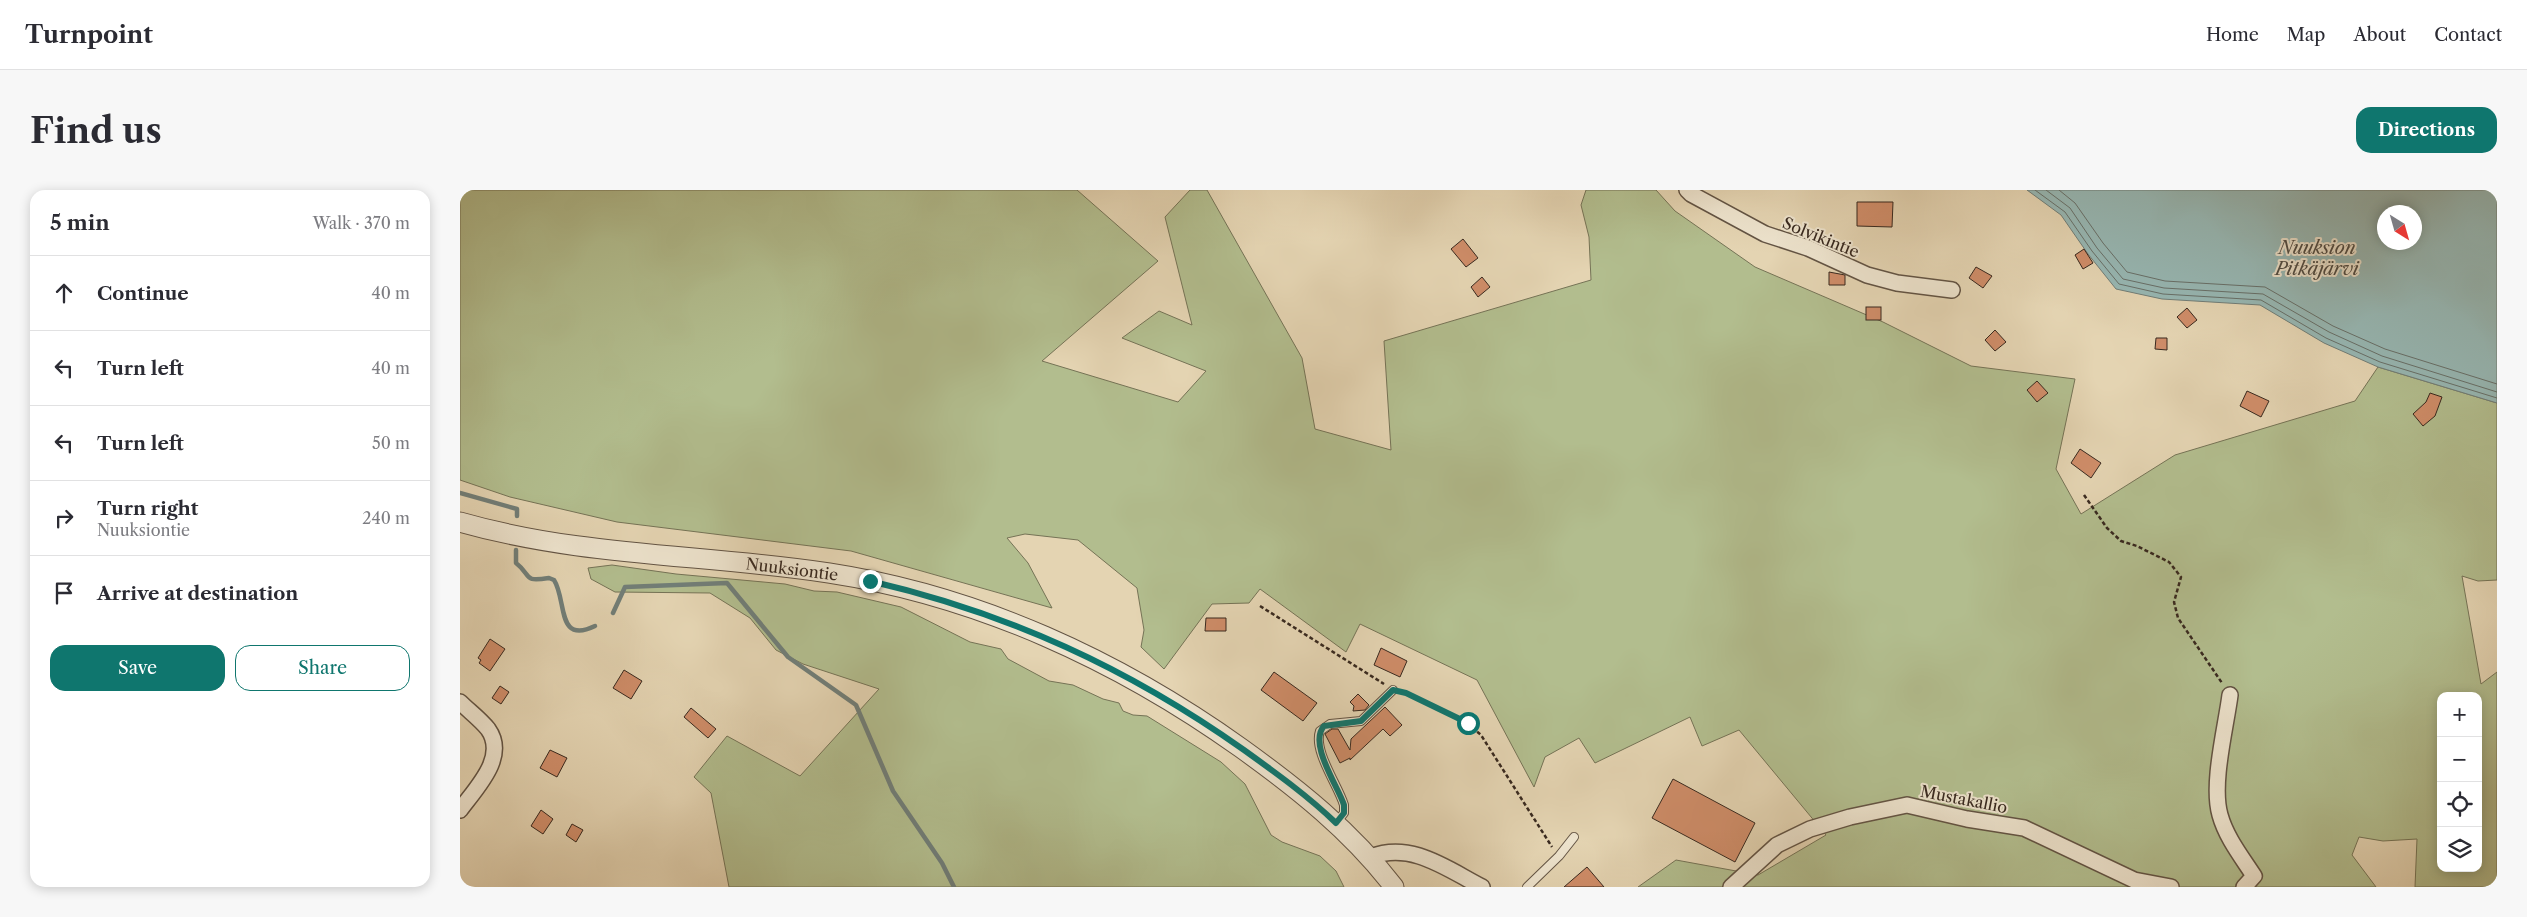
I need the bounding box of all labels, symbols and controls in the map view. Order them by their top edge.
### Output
text: Turnpoint [25,20,153,49]
text: Home [2206,24,2259,46]
text: Map [2287,24,2325,46]
text: About [2353,24,2406,46]
text: Contact [2434,24,2502,46]
button: Directions [2356,107,2497,153]
text: Find us [30,109,162,152]
north arrow [2377,205,2422,250]
text: 5 min [50,210,110,235]
text: Walk · 370 m [313,213,410,233]
street label: Solvikintie [1780,213,1862,261]
water label: Nuuksion Pitkäjärvi [2273,237,2360,280]
icon: ahead [50,279,78,307]
text: Continue [97,282,189,305]
text: 40 m [371,283,410,303]
icon: left [50,354,78,382]
text: Turn left [97,357,184,380]
text: 40 m [371,358,410,378]
icon: left [50,429,78,457]
text: Turn left [97,432,184,455]
text: 50 m [372,433,410,453]
text: Turn right [97,497,198,520]
icon: right [50,504,78,532]
text: 240 m [362,508,410,528]
text: Nuuksiontie [97,520,190,540]
street label: Nuuksiontie [745,553,839,585]
route end [859,570,882,593]
icon: arrive [50,579,78,607]
text: Arrive at destination [97,582,298,605]
button: Save [50,645,225,691]
button: Share [235,645,410,691]
map controls [2437,692,2482,872]
button: + [2437,692,2482,737]
route start [1457,712,1480,735]
button: − [2437,737,2482,782]
street label: Mustakallio [1919,781,2009,817]
button: locate [2437,782,2482,827]
button: layers [2437,827,2482,872]

